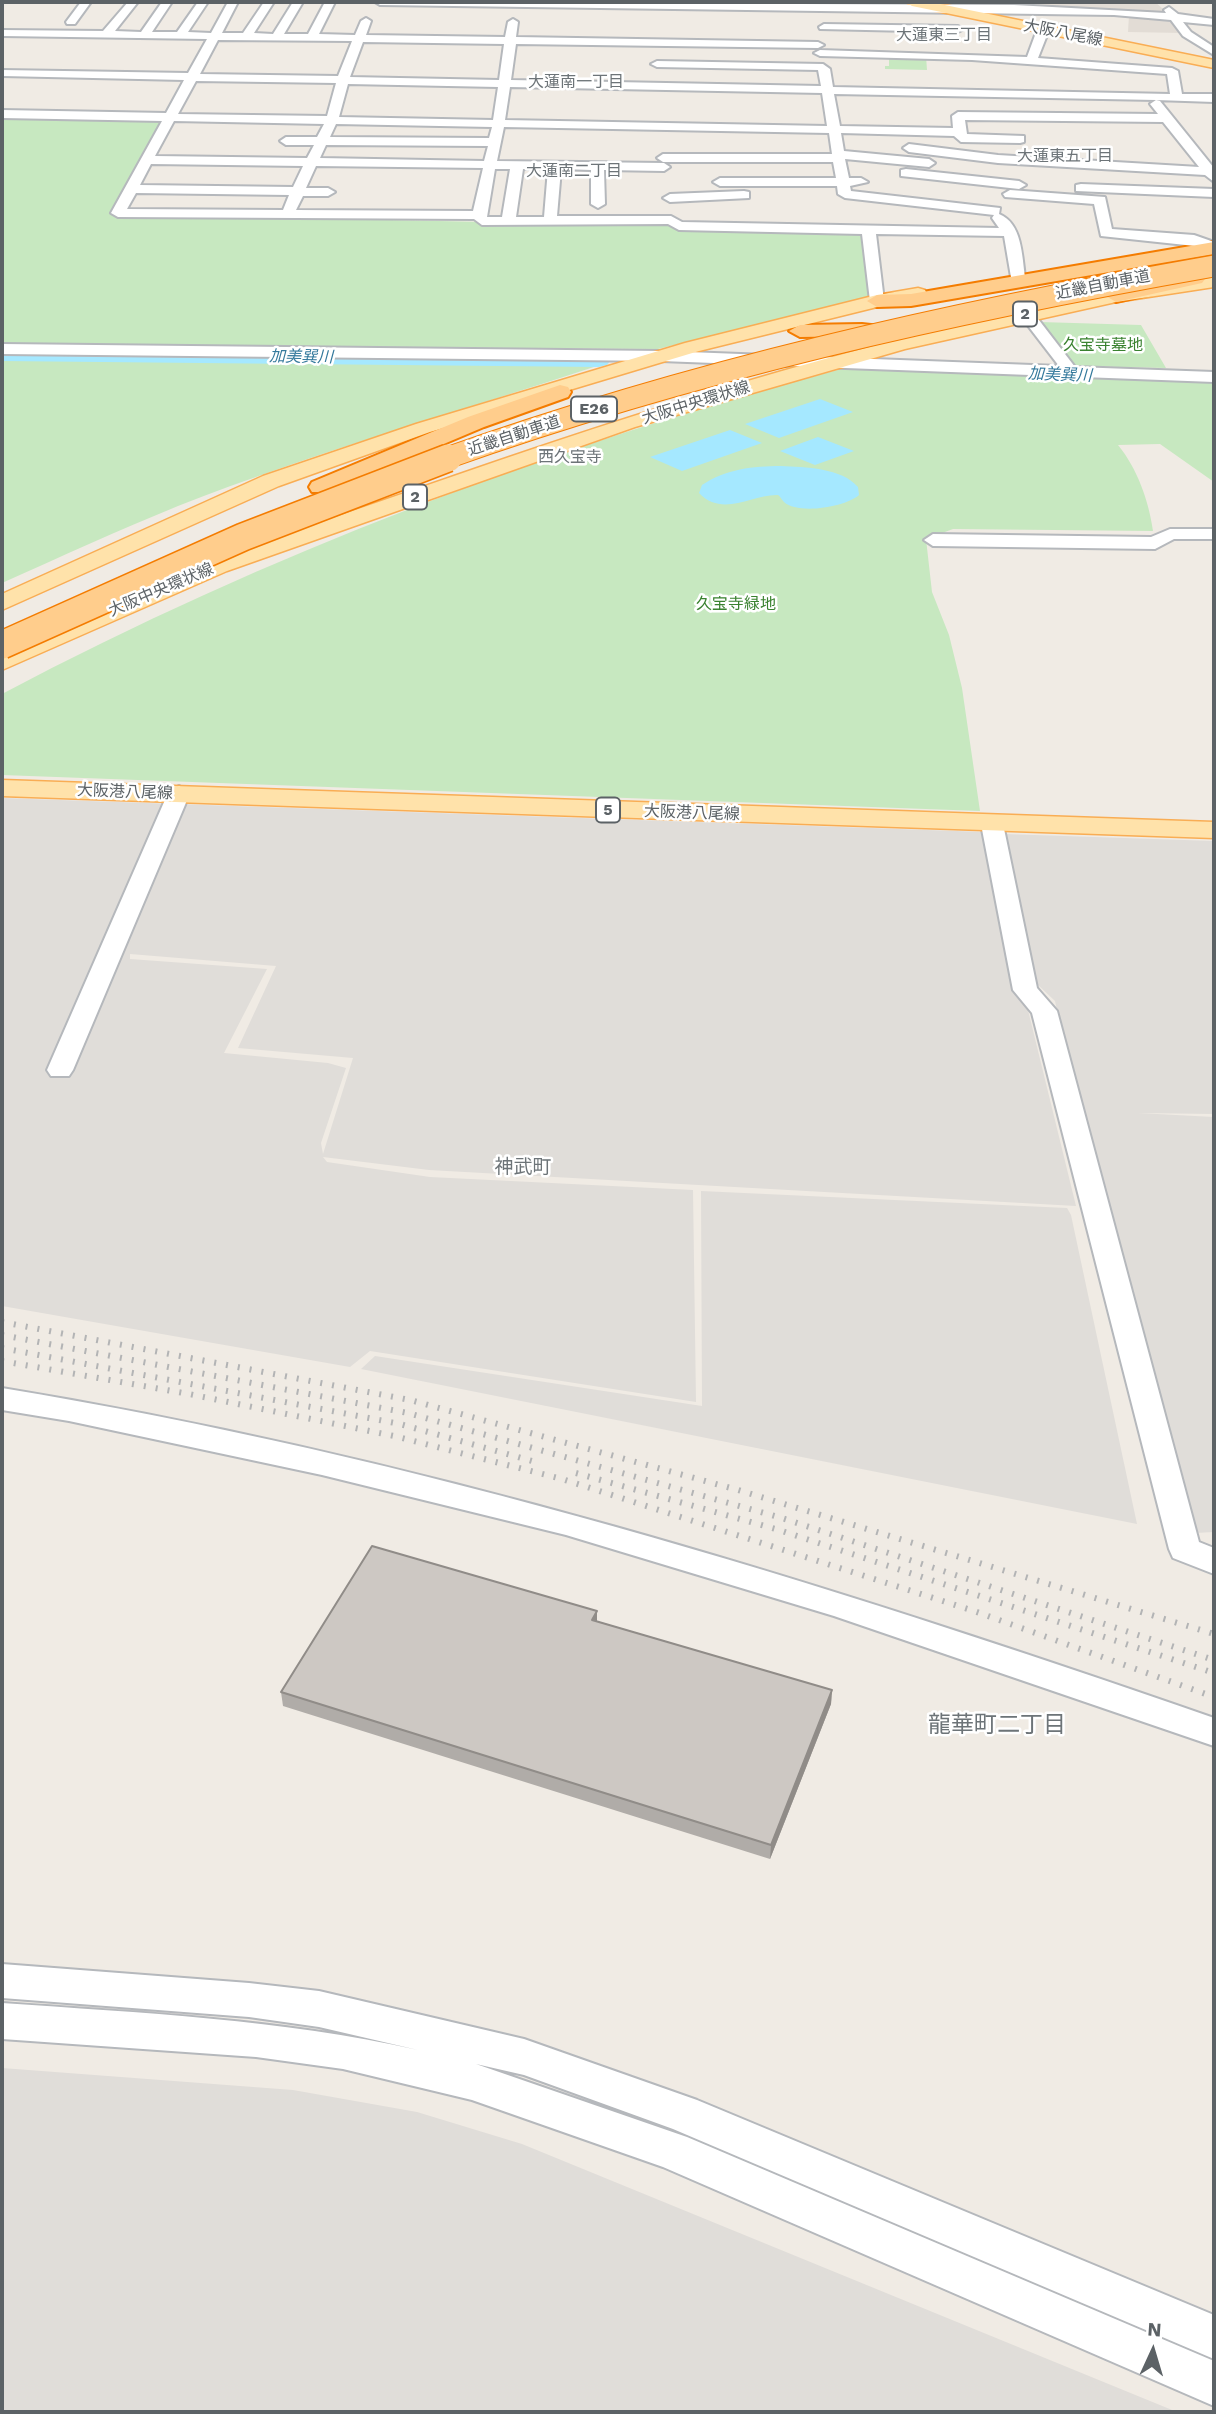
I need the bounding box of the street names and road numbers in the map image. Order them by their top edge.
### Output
street label: 大阪八尾線 [1022,16,1104,50]
street label: 近畿自動車道 [1054,266,1152,304]
road number: 2 [1013,302,1037,326]
street label: 大阪中央環状線 [640,377,752,429]
road number: E26 [571,396,617,422]
street label: 近畿自動車道 [465,412,563,460]
road number: 2 [403,484,427,510]
street label: 大阪中央環状線 [106,559,216,621]
street label: 大阪港八尾線 [77,781,173,803]
road number: 5 [596,797,620,822]
street label: 大阪港八尾線 [644,802,740,824]

